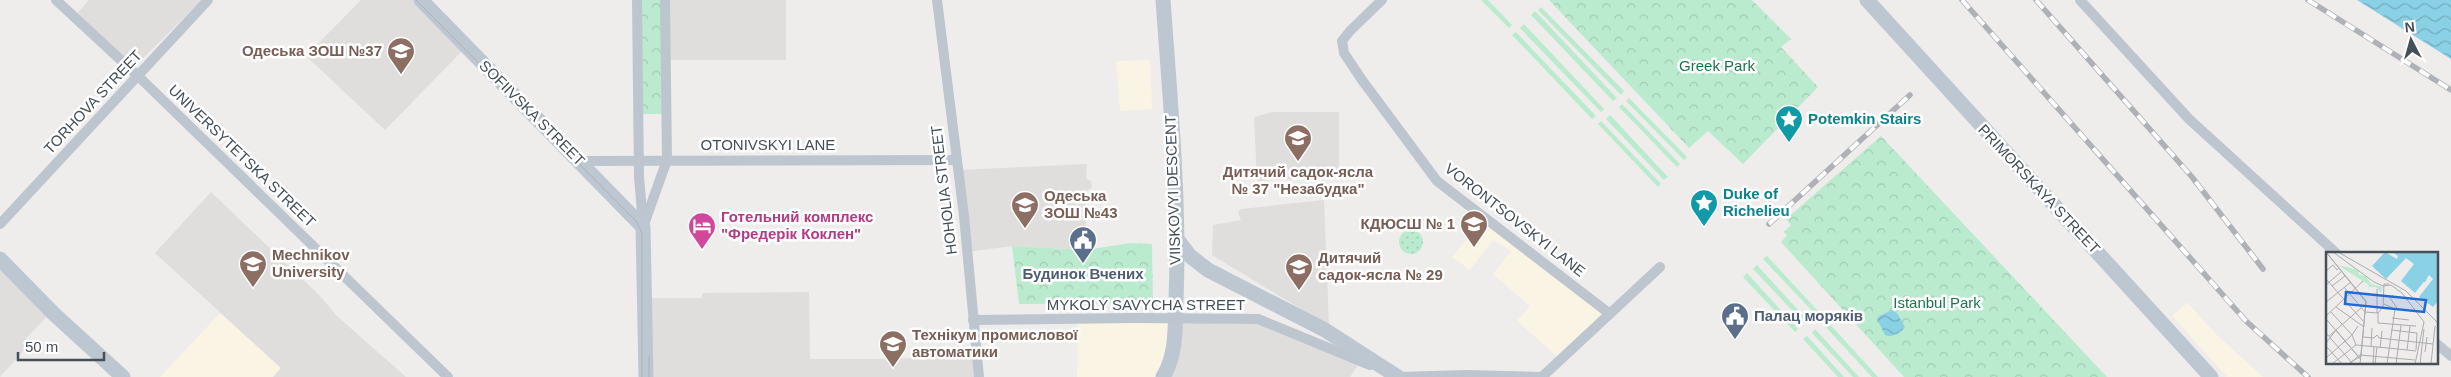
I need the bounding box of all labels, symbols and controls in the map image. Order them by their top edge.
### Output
north arrow [2386,15,2436,65]
text: N [2404,19,2416,36]
school or university icon: Одеська ЗОШ №37 [386,36,416,75]
place label: Одеська ЗОШ №37 [242,42,382,59]
street label: TORHOVA STREET [40,46,145,157]
street label: SOFIIVSKA STREET [476,57,588,169]
park label: Greek Park [1679,57,1755,74]
street label: UNIVERSYTETSKA STREET [165,81,319,230]
place icon: Potemkin Stairs [1774,104,1804,143]
place label: Potemkin Stairs [1808,110,1921,127]
street label: VIISKOVYI DESCENT [1161,115,1184,265]
street label: PRIMORSKAYA STREET [1975,121,2104,257]
school or university icon: Дитячий садок-ясла № 37 "Незабудка" [1283,123,1313,162]
street label: HOHOLIA STREET [927,124,960,256]
street label: OTONIVSKYI LANE [701,136,835,153]
street label: VORONTSOVSKYI LANE [1442,160,1589,280]
place label: Дитячий садок-ясла № 37 "Незабудка" [1223,163,1374,197]
place label: Duke of Richelieu [1723,185,1790,219]
place label: Одеська ЗОШ №43 [1044,187,1118,221]
place icon: Duke of Richelieu [1689,188,1719,227]
school or university icon: Одеська ЗОШ №43 [1010,190,1040,229]
place label: Готельний комплекс "Фредерік Коклен" [721,208,873,242]
school or university icon: КДЮСШ № 1 [1459,209,1489,248]
hotel icon: Готельний комплекс "Фредерік Коклен" [687,211,717,250]
place label: КДЮСШ № 1 [1361,215,1455,232]
public building icon: Будинок Вчених [1068,225,1098,264]
place label: Mechnikov University [272,246,350,280]
school or university icon: Mechnikov University [238,249,268,288]
place label: Дитячий садок-ясла № 29 [1318,249,1443,283]
school or university icon: Дитячий садок-ясла № 29 [1284,252,1314,291]
inset map [2326,252,2438,364]
place label: Будинок Вчених [1022,265,1144,282]
park label: Istanbul Park [1893,294,1981,311]
street label: MYKOLY SAVYCHA STREET [1047,296,1245,313]
public building icon: Палац моряків [1720,301,1750,340]
place label: Палац моряків [1754,307,1863,324]
place label: Технікум промислової автоматики [912,326,1079,360]
school or university icon: Технікум промислової автоматики [878,329,908,368]
scale bar [18,330,104,362]
text: 50 m [25,338,58,355]

